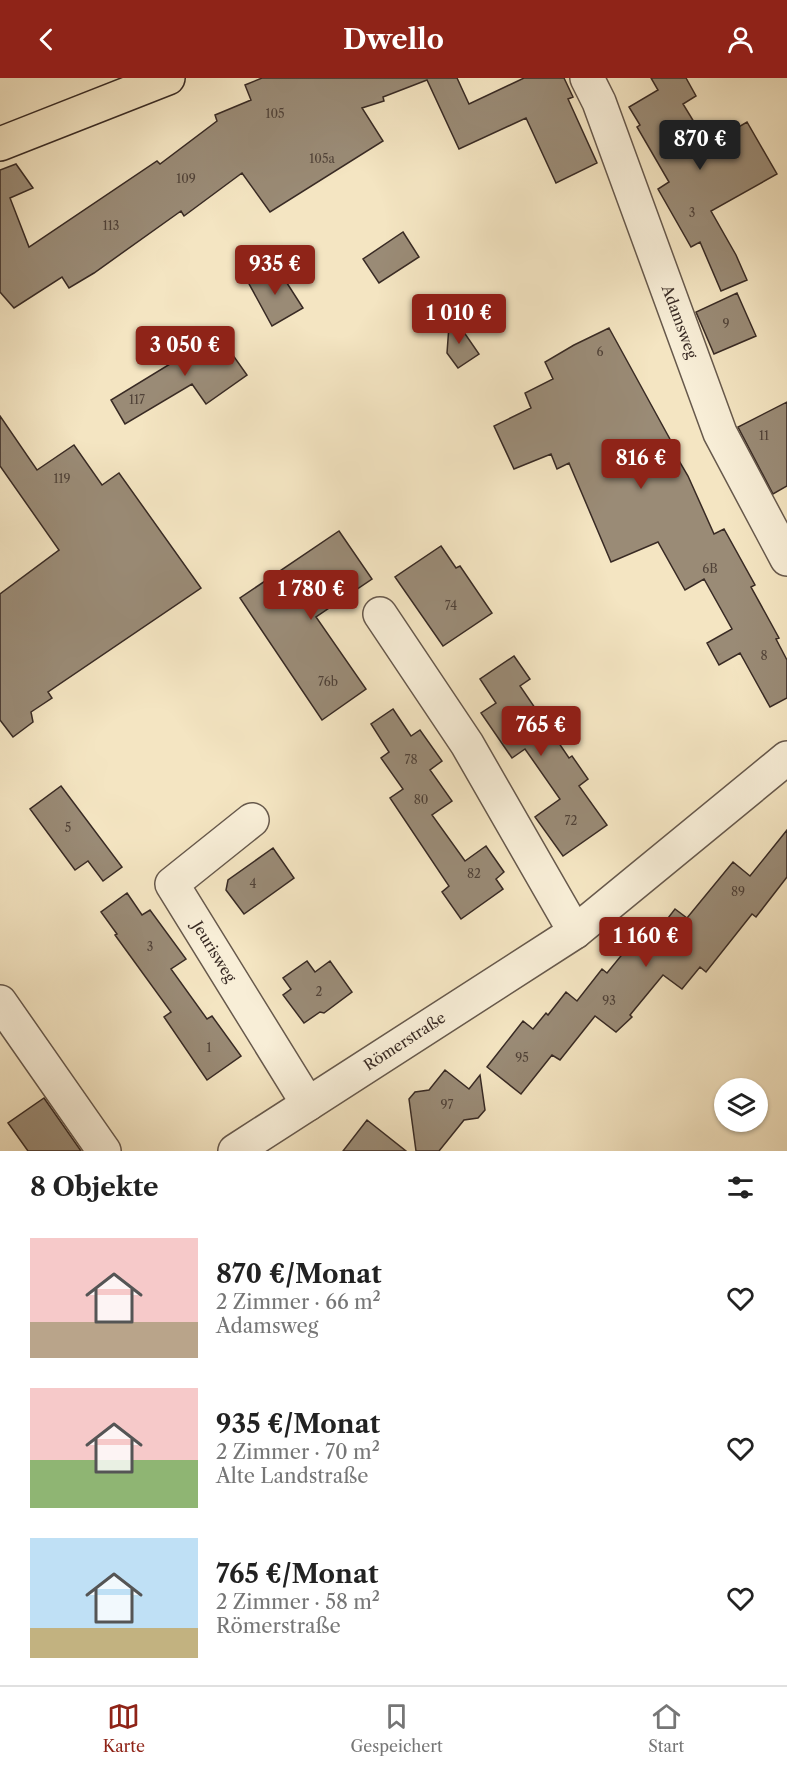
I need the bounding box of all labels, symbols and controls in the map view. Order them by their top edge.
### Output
icon: back [30,23,63,56]
text: Dwello [343,23,444,56]
icon: person [724,23,757,56]
house number: 105 [265,106,285,121]
pin: 870 € [658,120,742,171]
text: 870 € [673,127,727,151]
house number: 105a [309,151,335,166]
house number: 109 [176,171,196,186]
house number: 3 [689,205,695,220]
house number: 113 [103,218,119,233]
pin: 935 € [233,245,317,296]
text: 935 € [249,252,301,276]
street label: Adamsweg [657,282,702,361]
pin: 1 010 € [404,294,514,345]
text: 1 010 € [426,301,492,325]
house number: 9 [722,316,730,331]
pin: 3 050 € [130,326,240,377]
text: 3 050 € [150,333,220,357]
house number: 6 [596,344,604,359]
house number: 117 [129,392,145,407]
house number: 11 [759,428,769,443]
pin: 816 € [599,439,683,490]
text: 816 € [616,446,667,470]
house number: 119 [53,471,71,486]
house number: 6B [702,561,718,576]
pin: 1 780 € [256,570,366,621]
text: 1 780 € [277,577,345,601]
house number: 74 [445,598,457,613]
house number: 8 [760,648,768,663]
house number: 76b [318,674,338,689]
pin: 765 € [499,706,583,757]
text: 765 € [516,713,566,737]
house number: 78 [404,752,418,767]
house number: 80 [414,792,428,807]
house number: 72 [565,813,578,828]
house number: 5 [65,820,71,835]
house number: 82 [467,866,481,881]
house number: 4 [250,876,257,891]
house number: 89 [731,884,745,899]
street label: Jeurisweg [187,916,240,986]
pin: 1 160 € [591,917,701,968]
text: 1 160 € [613,924,679,948]
house number: 3 [147,939,153,954]
house number: 2 [316,984,323,999]
house number: 93 [602,993,616,1008]
street label: Römerstraße [360,1008,449,1075]
house number: 1 [206,1040,212,1055]
house number: 95 [515,1050,529,1065]
map controls [714,1078,768,1132]
button: layers [714,1078,768,1132]
house number: 97 [441,1097,454,1112]
text: 8 Objekte [30,1171,159,1203]
icon: filters [724,1171,757,1204]
text: 870 €/Monat [216,1258,382,1290]
icon: home [78,1262,150,1334]
icon: heart [724,1282,757,1315]
text: 2 Zimmer · 66 m² [216,1290,381,1314]
text: Adamsweg [216,1314,318,1338]
text: 935 €/Monat [216,1408,380,1440]
icon: home [78,1412,150,1484]
icon: heart [724,1432,757,1465]
text: 2 Zimmer · 70 m² [216,1440,380,1464]
text: Alte Landstraße [216,1464,368,1488]
text: 765 €/Monat [216,1558,378,1590]
icon: home [78,1562,150,1634]
icon: heart [724,1582,757,1615]
text: 2 Zimmer · 58 m² [216,1590,380,1614]
text: Römerstraße [216,1614,341,1638]
tab: Karte [103,1700,145,1756]
tab: Gespeichert [350,1700,443,1756]
tab: Start [648,1700,684,1756]

